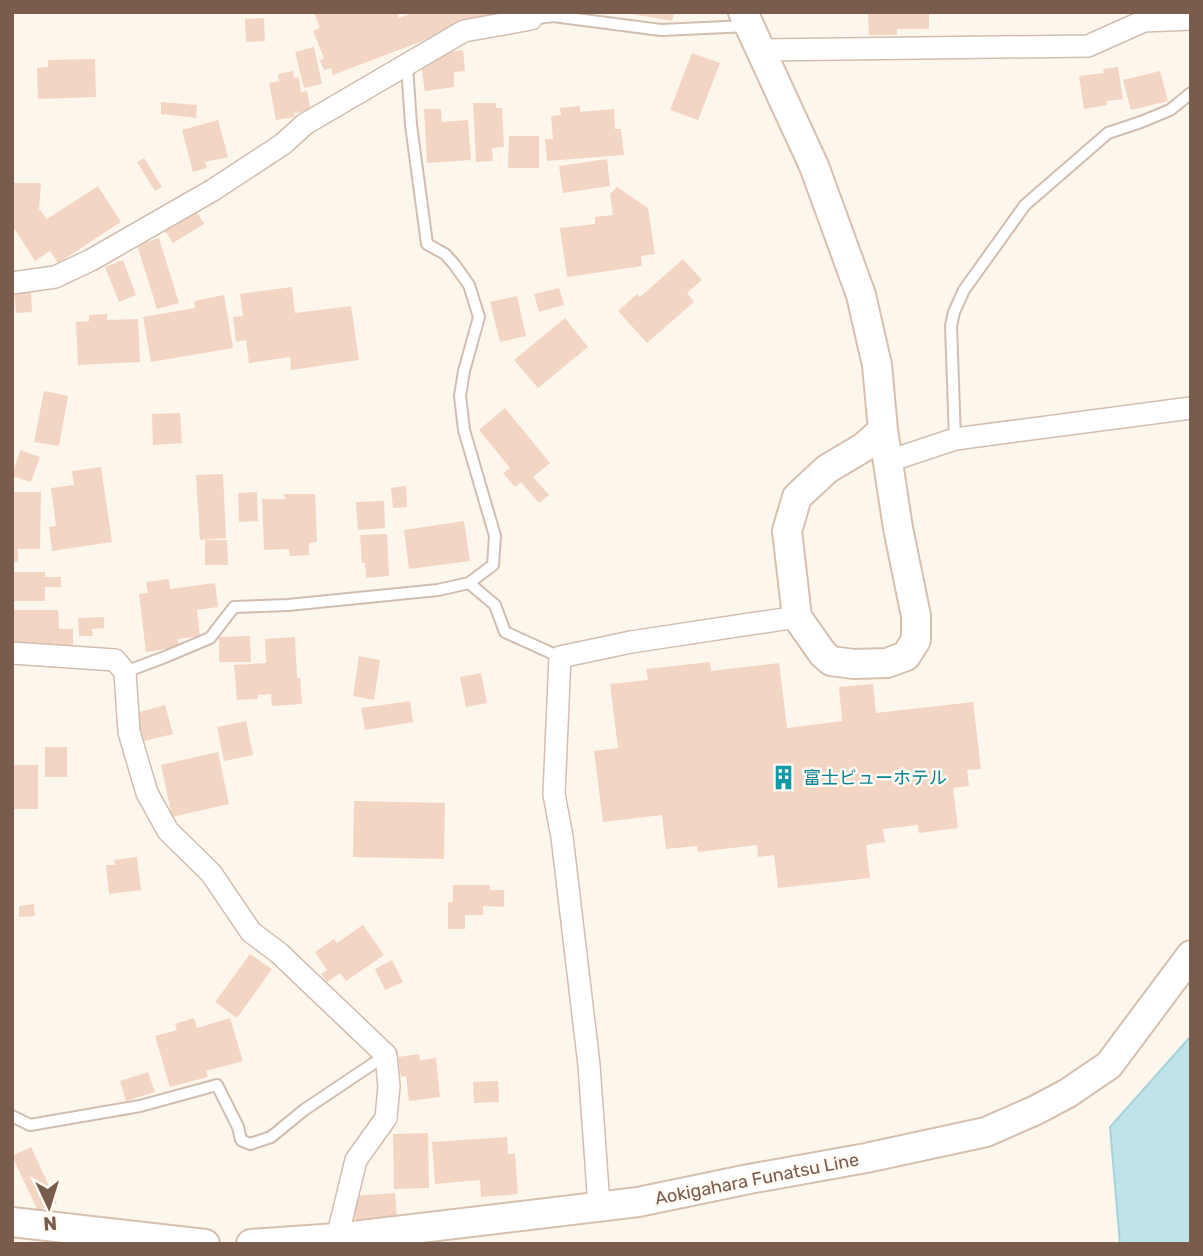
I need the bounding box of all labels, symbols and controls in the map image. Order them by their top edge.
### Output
building icon: 富士ビューホテル [769,764,797,792]
place label: 富士ビューホテル [803,767,947,789]
street label: Aokigahara Funatsu Line [653,1148,861,1210]
north arrow [14,1172,84,1242]
text: N [43,1212,58,1235]

